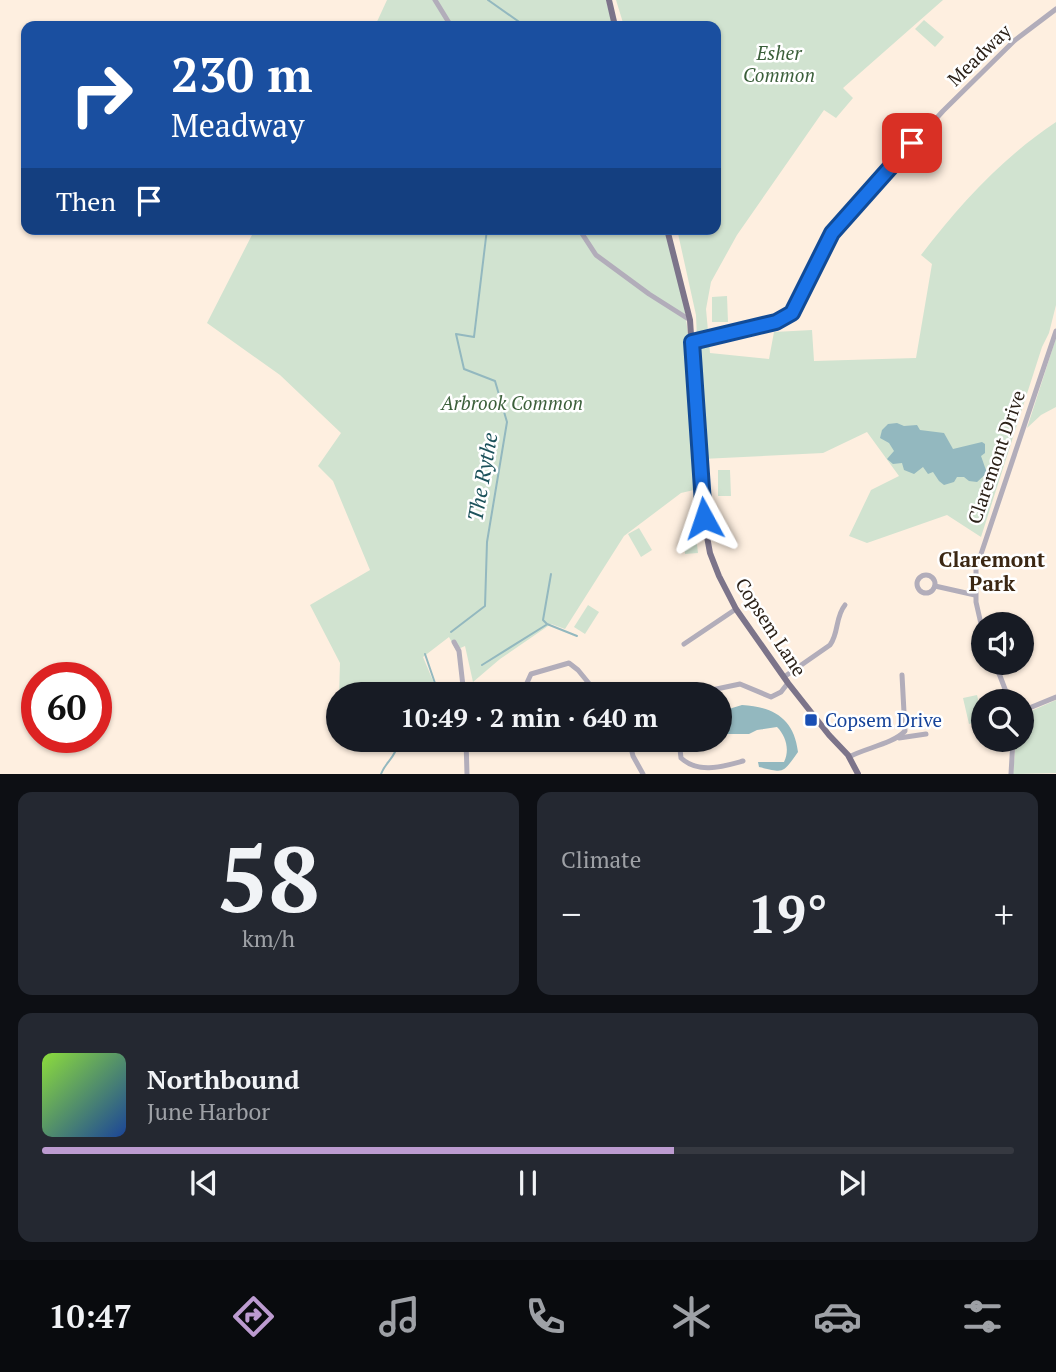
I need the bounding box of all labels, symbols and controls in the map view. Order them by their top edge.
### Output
street label: Meadway [941,18,1016,91]
park label: Esher Common [743,40,815,87]
text: 230 m [171,41,313,106]
icon: right [56,49,147,140]
text: Meadway [171,104,304,146]
pin [882,113,942,173]
icon: arrive [893,124,931,162]
icon: arrive [130,182,168,220]
text: Then [56,184,116,218]
street label: Claremont Drive [961,387,1030,527]
park label: Arbrook Common [440,390,583,415]
water label: The Rythe [460,430,504,523]
position arrow [667,481,741,555]
district label: Claremont Park [939,545,1046,597]
street label: Copsem Lane [730,573,813,681]
map controls [971,612,1034,752]
button: sound [971,612,1034,675]
speed limit sign: 60 [21,662,112,753]
button: search [971,689,1034,752]
text: 10:49 · 2 min · 640 m [400,700,658,734]
place label: Copsem Drive [825,707,942,732]
marker: Copsem Drive [803,712,819,728]
text: 58 [217,817,320,938]
text: Climate [561,844,641,875]
text: 19° [747,879,828,948]
text: − [561,889,581,939]
text: + [994,889,1014,939]
text: km/h [242,923,295,954]
text: Northbound [147,1062,300,1096]
text: June Harbor [147,1096,270,1127]
icon: previous [185,1164,223,1202]
icon: pause [509,1164,547,1202]
icon: next [833,1164,871,1202]
icon: directions [229,1292,278,1341]
icon: music [375,1292,424,1341]
icon: phone [521,1292,570,1341]
icon: climate [667,1292,716,1341]
icon: car [813,1292,862,1341]
icon: filters [958,1292,1007,1341]
text: 10:47 [48,1295,132,1337]

